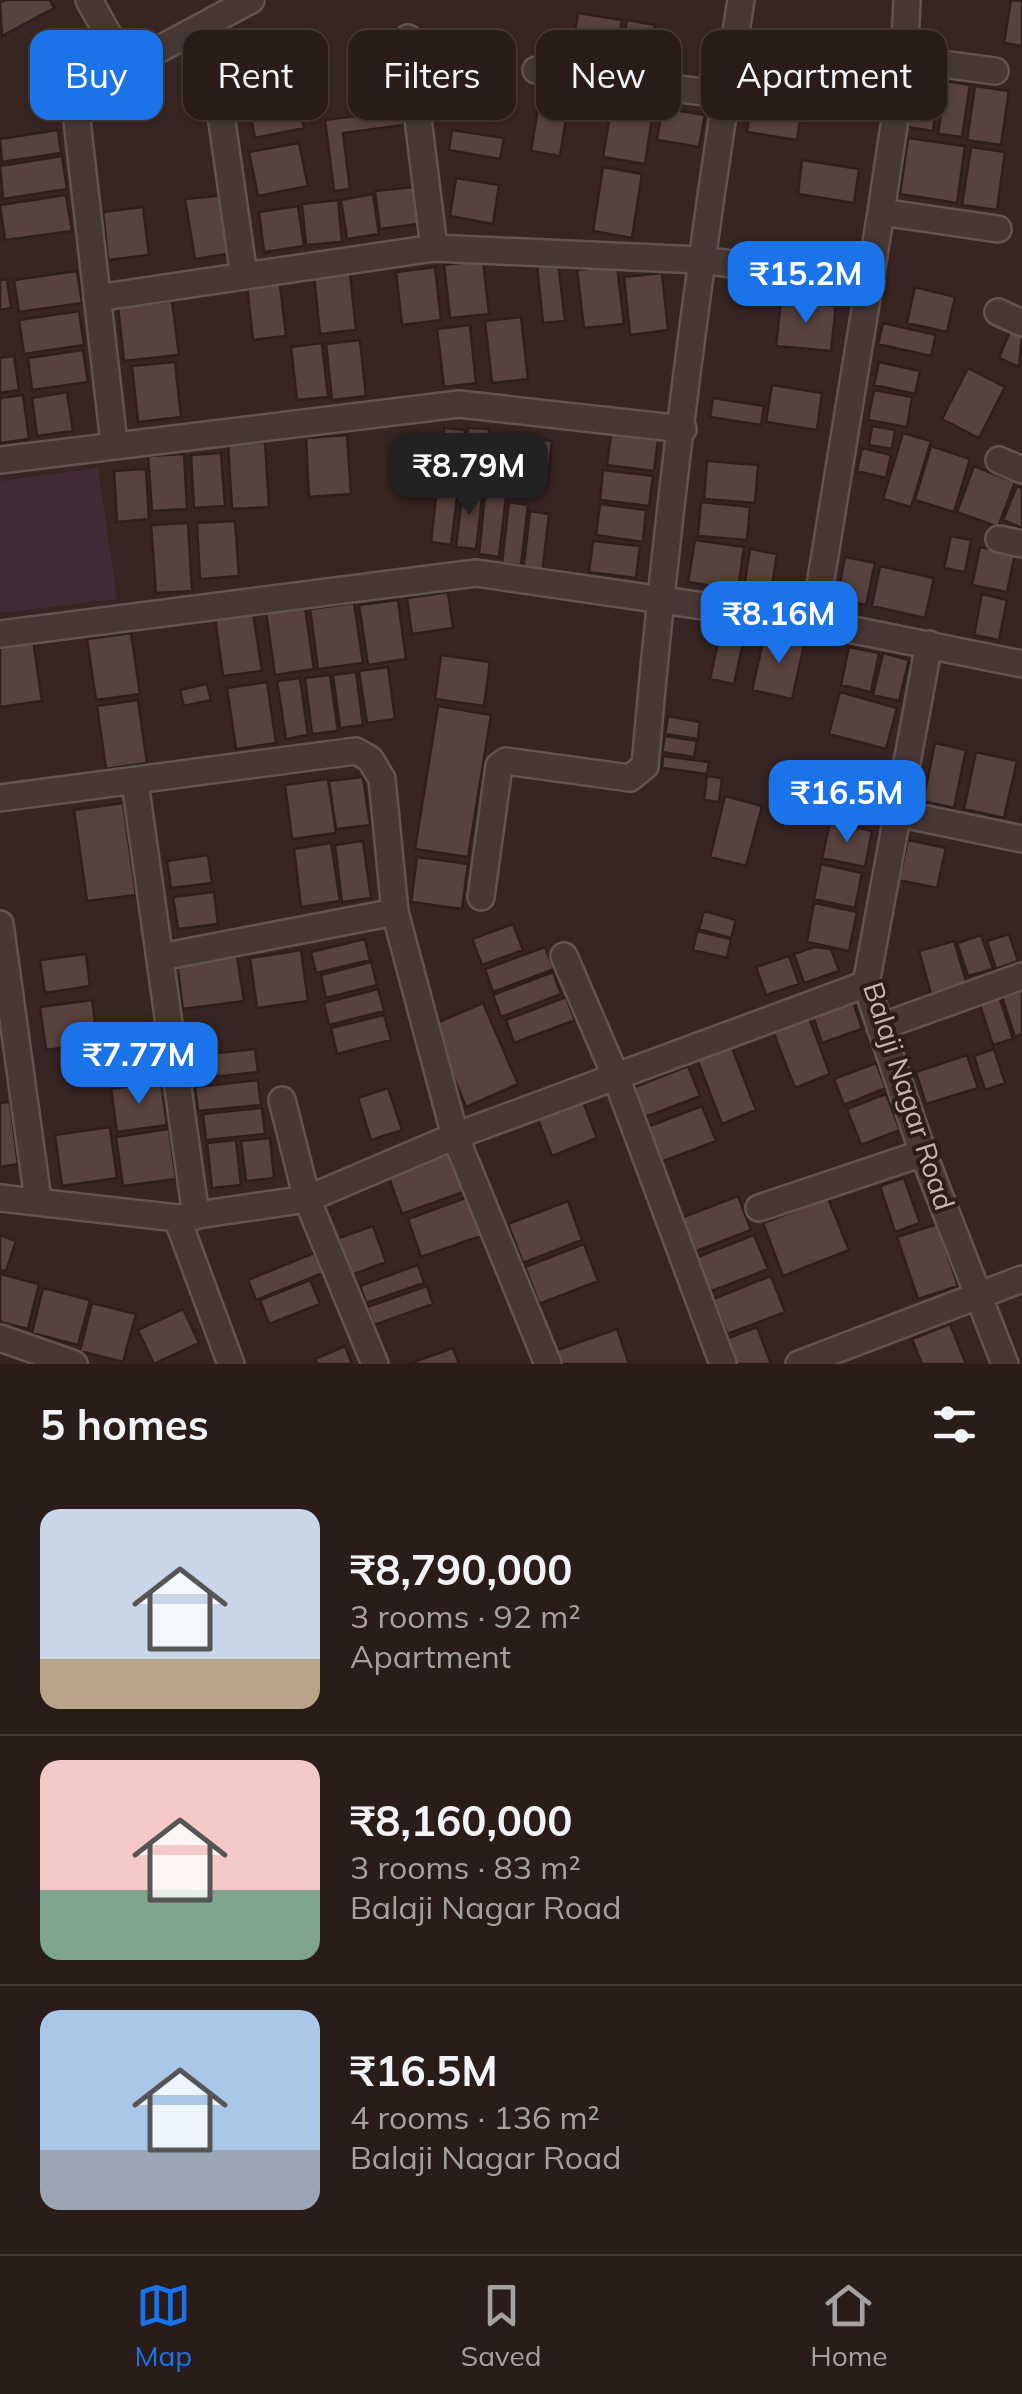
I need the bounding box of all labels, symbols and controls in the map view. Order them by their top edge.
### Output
chip: Buy [30,30,163,120]
chip: Rent [183,30,328,120]
chip: Filters [348,30,516,120]
chip: New [536,30,681,120]
chip: Apartment [701,30,947,120]
pin: ₹15.2M [725,241,887,326]
text: ₹15.2M [750,253,862,293]
pin: ₹8.79M [388,433,550,518]
text: ₹8.79M [413,445,525,485]
pin: ₹8.16M [698,581,860,666]
text: ₹8.16M [723,593,835,633]
pin: ₹16.5M [766,760,928,845]
text: ₹16.5M [791,772,903,812]
street label: Balaji Nagar Road [856,978,963,1214]
pin: ₹7.77M [58,1022,220,1107]
text: ₹7.77M [83,1034,195,1074]
icon: filters [927,1397,982,1452]
text: 5 homes [40,1398,209,1451]
text: ₹8,790,000 [350,1543,572,1596]
icon: home [120,1549,240,1669]
text: 3 rooms · 92 m² [350,1596,581,1636]
text: Apartment [350,1636,511,1676]
text: ₹8,160,000 [350,1794,572,1847]
icon: home [120,1800,240,1920]
text: 3 rooms · 83 m² [350,1847,581,1887]
text: Balaji Nagar Road [350,1887,621,1927]
text: ₹16.5M [350,2044,498,2097]
icon: home [120,2050,240,2170]
text: 4 rooms · 136 m² [350,2097,600,2137]
text: Balaji Nagar Road [350,2137,621,2177]
tab: Map [134,2278,192,2373]
tab: Saved [461,2278,542,2373]
tab: Home [810,2278,888,2373]

